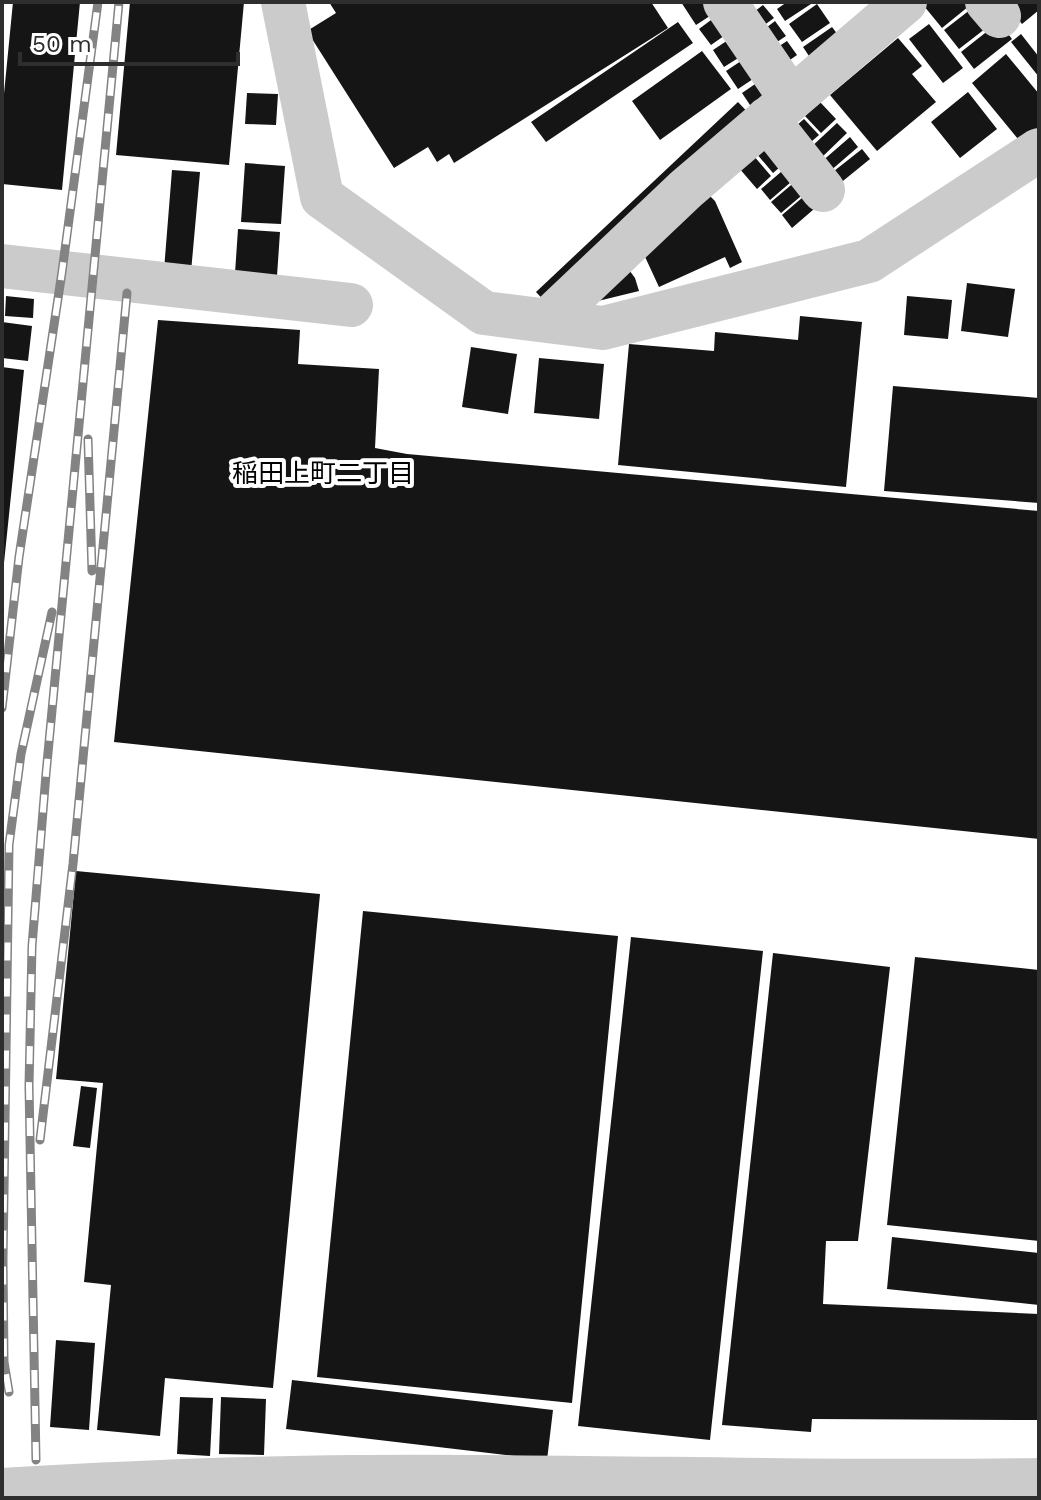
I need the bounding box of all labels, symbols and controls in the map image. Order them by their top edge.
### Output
scale bar [20,16,238,66]
text: 50 m [32,30,92,58]
district label: 稲田上町二丁目 [232,458,414,488]

